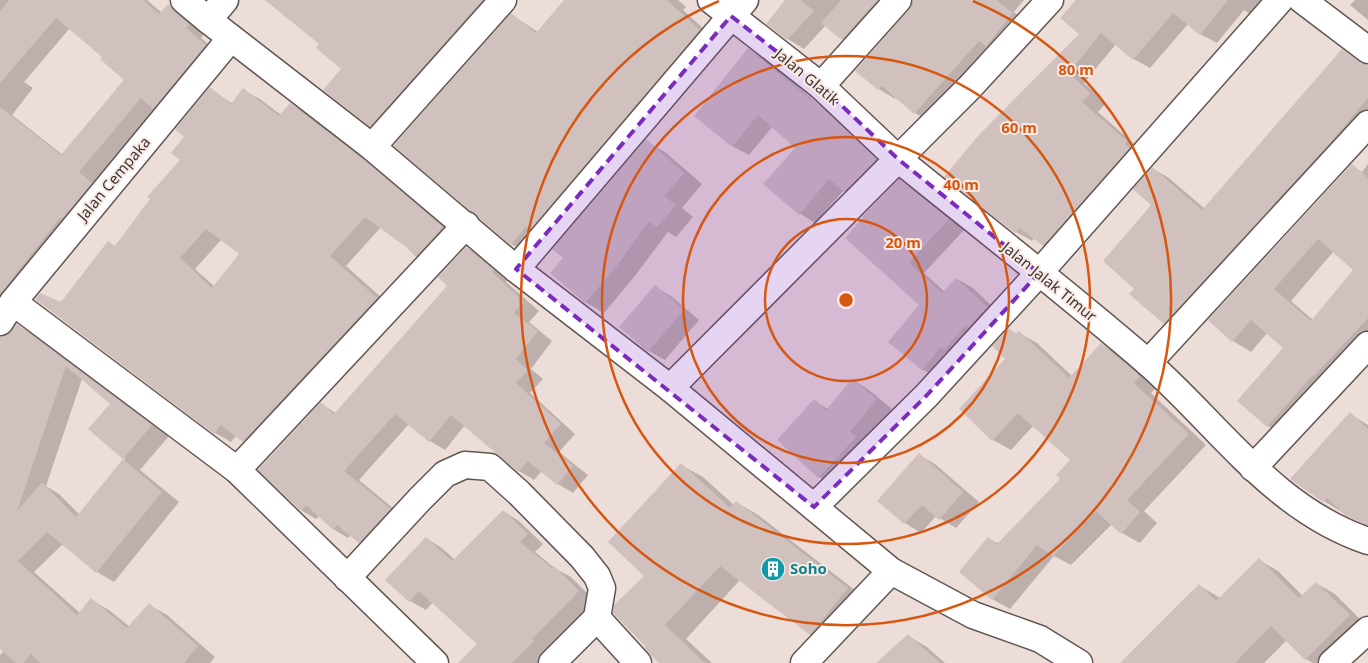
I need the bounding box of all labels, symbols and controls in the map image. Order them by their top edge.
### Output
street label: Jalan Glatik [770,42,844,109]
text: 80 m [1058,59,1094,79]
text: 60 m [1001,117,1037,137]
street label: Jalan Cempaka [71,132,154,226]
text: 40 m [943,174,979,194]
text: 20 m [885,232,921,252]
street label: Jalan Jalak Timur [997,236,1101,326]
centre of rings [837,291,855,309]
building icon: Soho [760,556,786,582]
place label: Soho [790,558,827,578]

